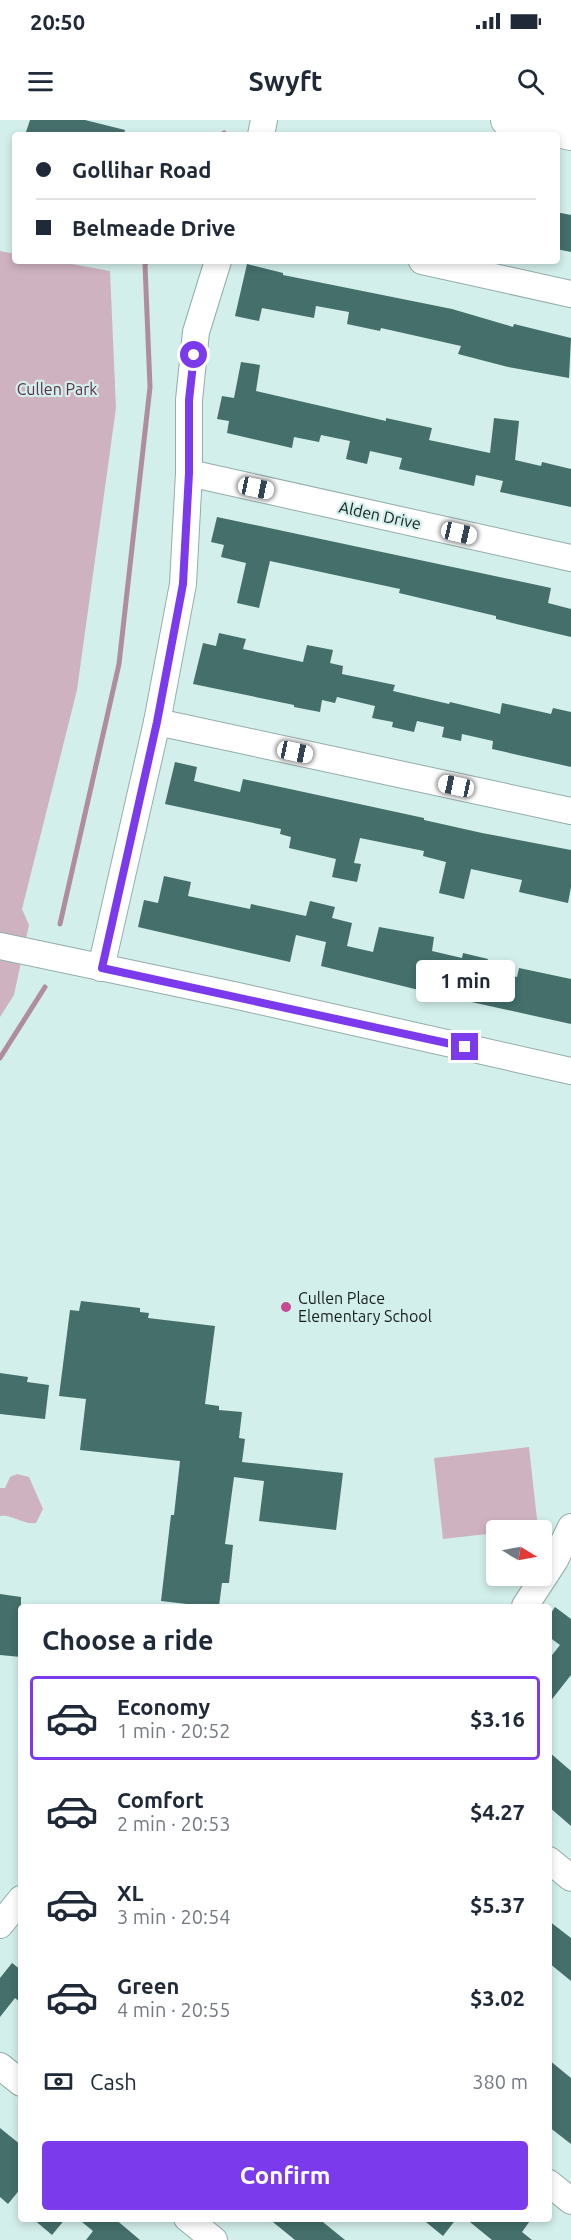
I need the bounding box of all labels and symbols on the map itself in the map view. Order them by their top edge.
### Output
route start [180,341,207,368]
park label: Cullen Park [17,380,97,398]
car [237,475,275,501]
street label: Alden Drive [337,498,423,532]
car [439,520,479,546]
car [276,739,314,765]
car [437,773,475,799]
callout: 1 min [416,960,514,1002]
route end [451,1033,478,1060]
place label: Cullen Place Elementary School [298,1289,432,1325]
marker: Cullen Place Elementary School [279,1300,293,1314]
north arrow [486,1520,552,1586]

